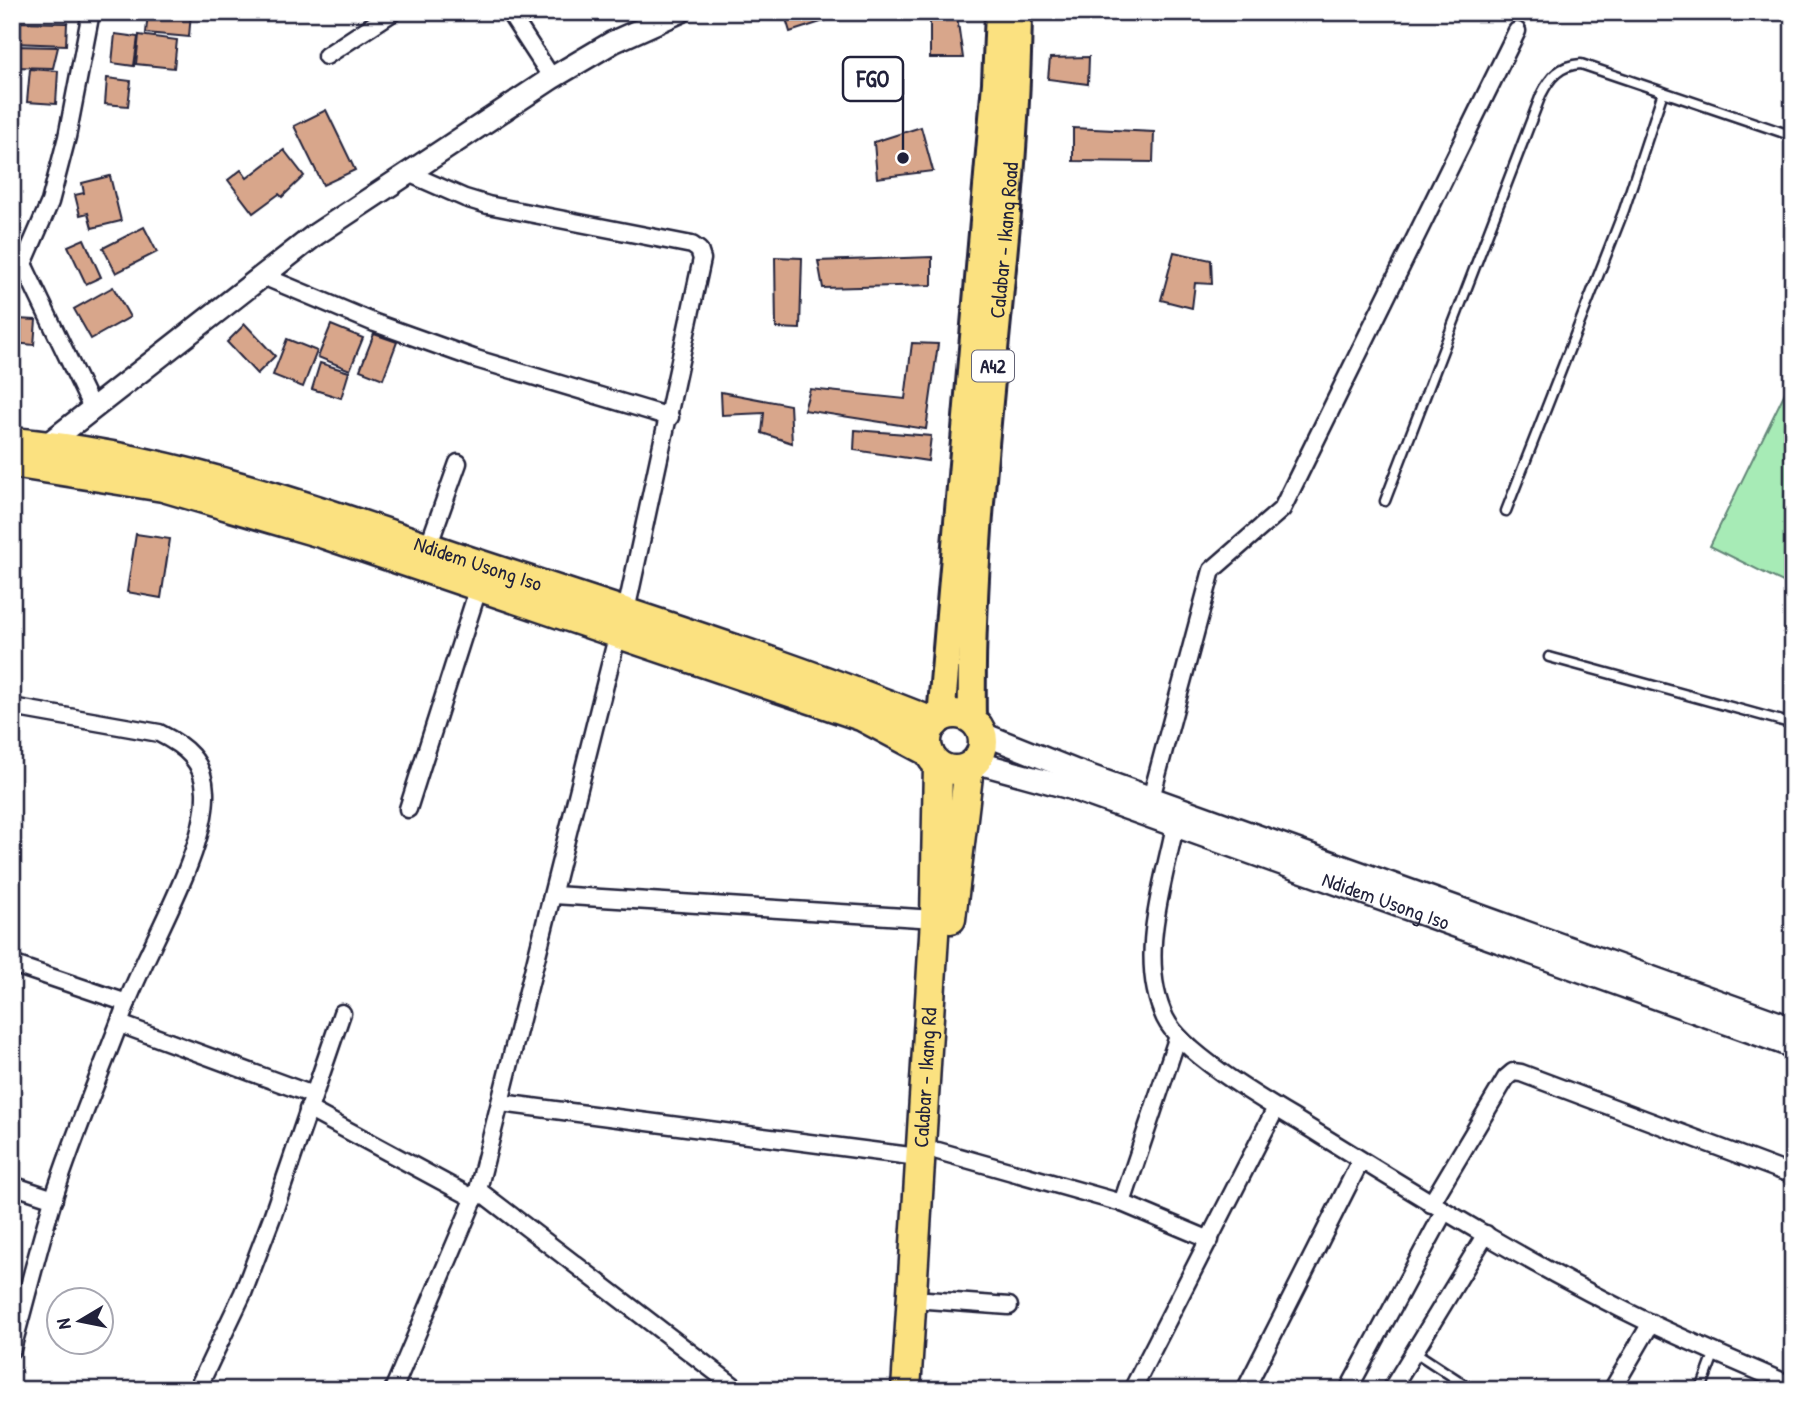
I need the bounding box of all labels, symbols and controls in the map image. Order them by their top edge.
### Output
callout: FGO [843,57,903,101]
text: FGO [856,63,889,94]
street label: Calabar - Ikang Road [982,161,1025,320]
road number: A42 [972,350,1014,382]
street label: Ndidem Usong Iso [411,529,546,598]
street label: Ndidem Usong Iso [1318,865,1454,937]
street label: Calabar - Ikang Rd [906,1007,944,1148]
north arrow [46,1286,116,1356]
text: N [50,1317,77,1331]

